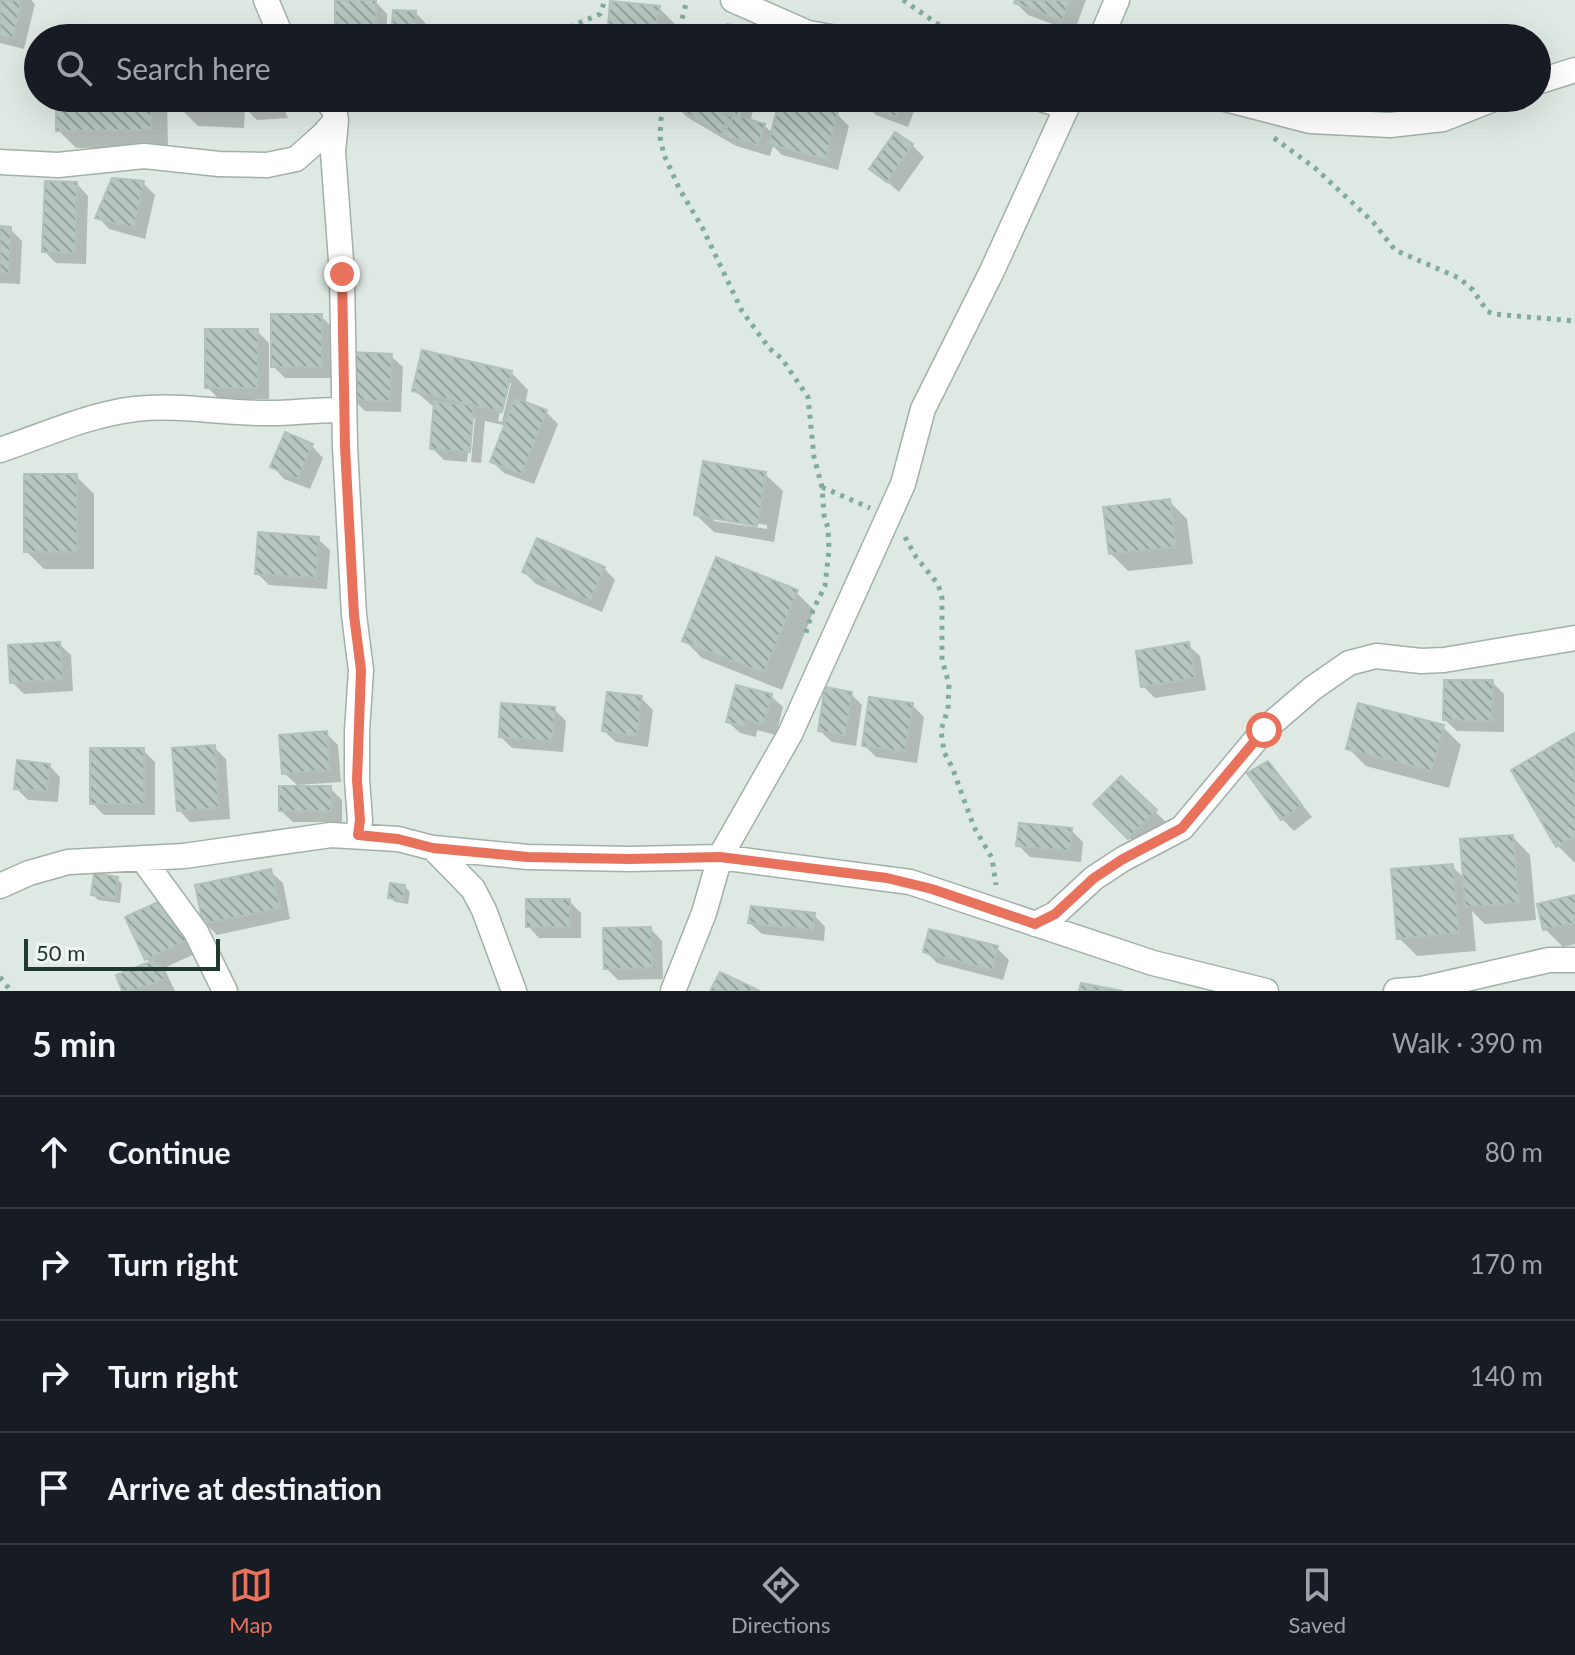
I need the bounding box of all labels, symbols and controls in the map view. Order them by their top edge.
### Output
search box [24,24,1551,112]
icon: search [52,46,96,90]
text: Search here [116,50,271,86]
route end [324,256,360,292]
route start [1246,712,1282,748]
scale bar [24,935,220,971]
text: 50 m [36,939,85,966]
text: 5 min [32,1023,116,1064]
text: Walk · 390 m [1392,1027,1543,1059]
icon: ahead [32,1130,76,1174]
text: Continue [108,1134,231,1170]
text: 80 m [1485,1136,1543,1168]
icon: right [32,1242,76,1286]
text: Turn right [108,1246,238,1282]
text: 170 m [1470,1248,1543,1280]
icon: right [32,1354,76,1398]
text: Turn right [108,1358,238,1394]
text: 140 m [1470,1360,1543,1392]
icon: arrive [32,1466,76,1510]
text: Arrive at destination [108,1470,382,1506]
tab: Map [229,1563,273,1638]
tab: Directions [731,1563,830,1638]
tab: Saved [1288,1563,1346,1638]

